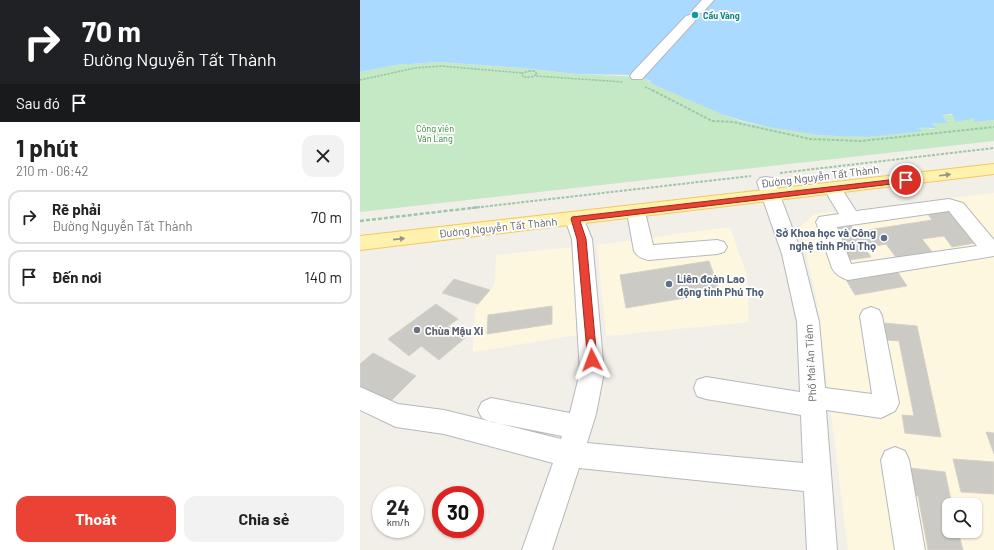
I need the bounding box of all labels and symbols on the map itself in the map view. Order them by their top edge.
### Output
marker: Cầu Vàng [690,10,700,20]
place label: Cầu Vàng [703,10,740,21]
park label: Công viên Văn Lang [416,123,454,144]
street label: Đường Nguyễn Tất Thành [760,162,880,190]
pin [889,163,923,197]
one-way arrow [939,172,951,178]
street label: Đường Nguyễn Tất Thành [438,214,558,240]
place label: Sở Khoa học và Công nghệ tỉnh Phú Thọ [776,226,876,253]
marker: Sở Khoa học và Công nghệ tỉnh Phú Thọ [879,233,889,243]
one-way arrow [393,235,405,242]
place label: Liên đoàn Lao động tỉnh Phú Thọ [677,272,764,298]
marker: Liên đoàn Lao động tỉnh Phú Thọ [664,279,674,289]
place label: Chùa Mậu Xi [425,324,484,337]
street label: Phố Mai An Tiêm [801,324,819,402]
marker: Chùa Mậu Xi [412,325,422,335]
position arrow [571,339,613,381]
speed limit sign: 30 [432,486,484,538]

